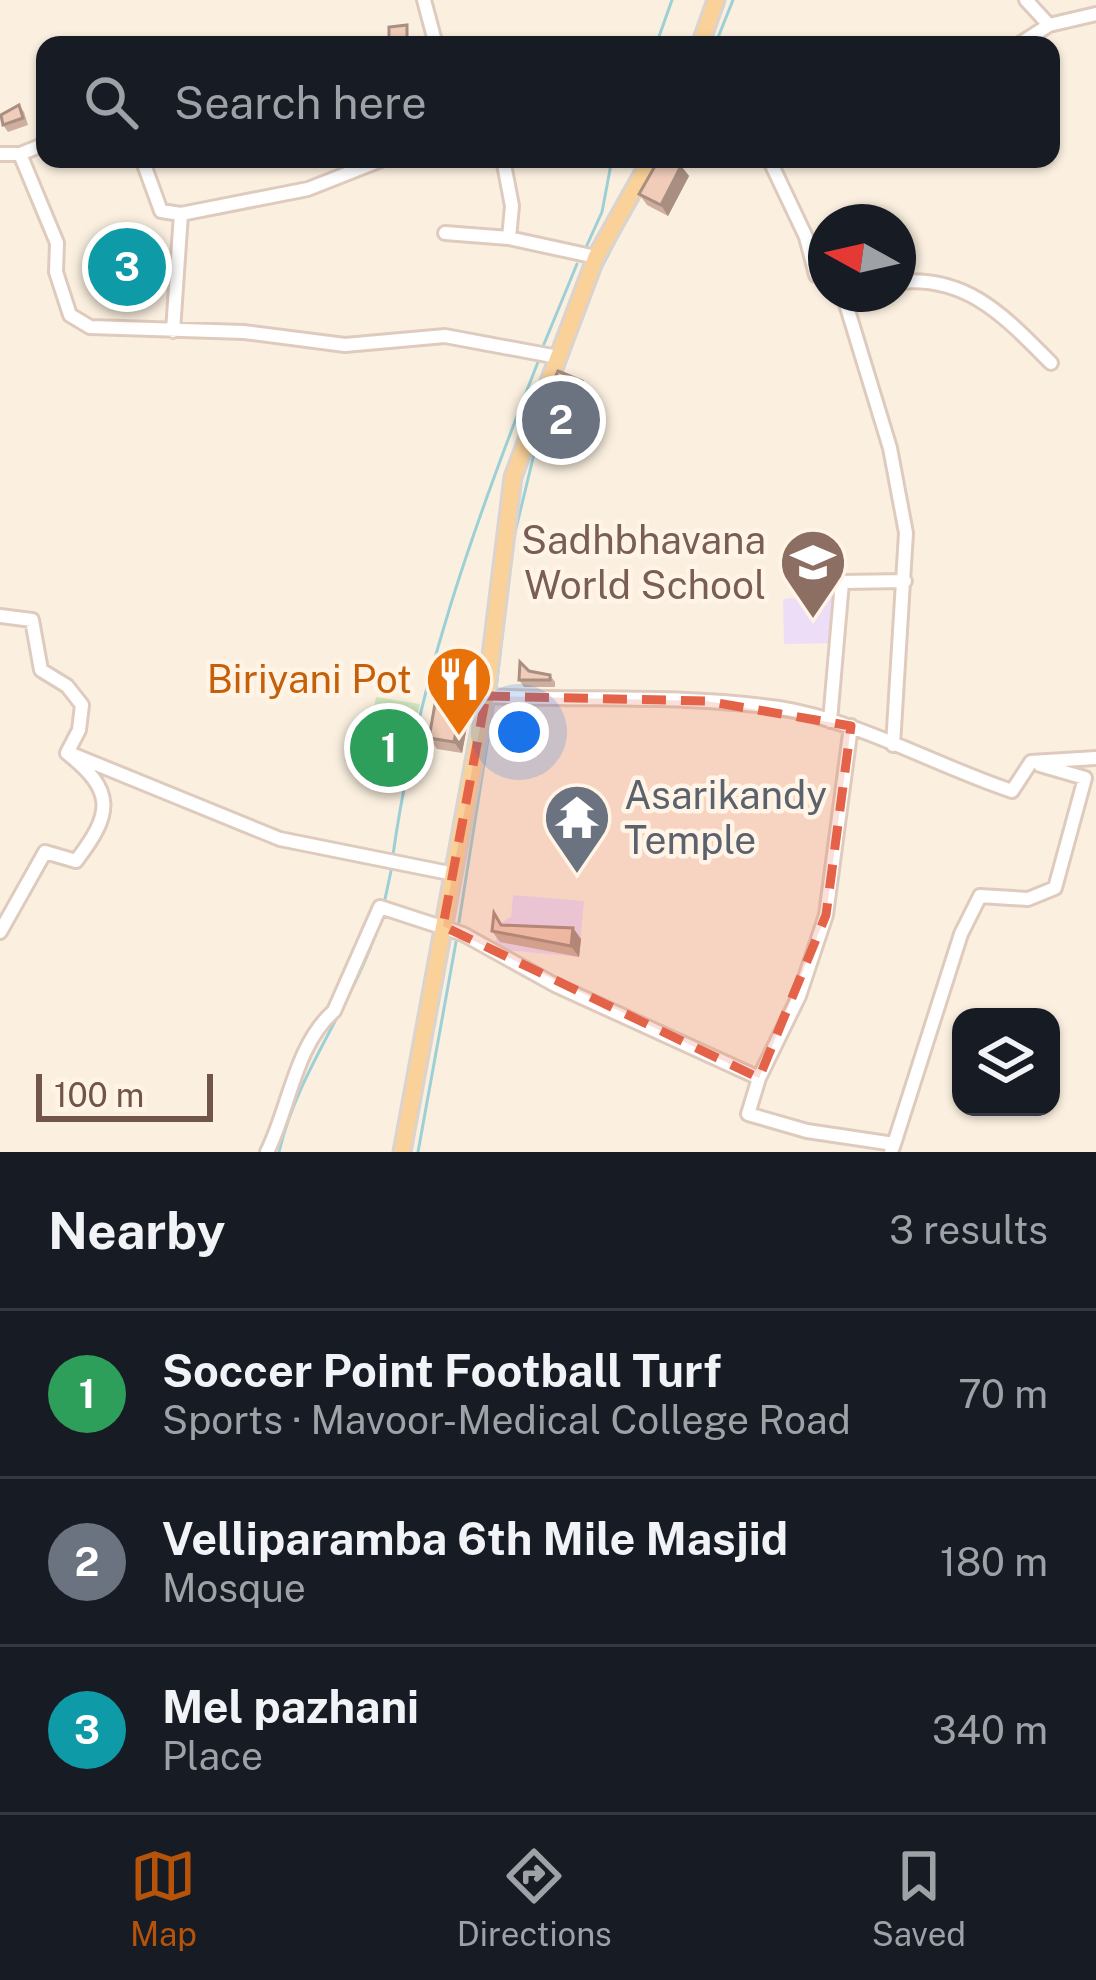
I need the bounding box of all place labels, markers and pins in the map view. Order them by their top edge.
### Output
pin: 3 [88,222,166,312]
pin: 2 [522,375,600,465]
place label: Sadhbhavana World School [521,517,766,608]
school or university icon: Sadhbhavana World School [778,527,848,621]
restaurant icon: Biriyani Pot [424,644,494,738]
place label: Biriyani Pot [207,656,412,702]
pin: 1 [350,703,428,793]
place label: Asarikandy Temple [624,772,827,863]
temple icon: Asarikandy Temple [542,782,612,876]

